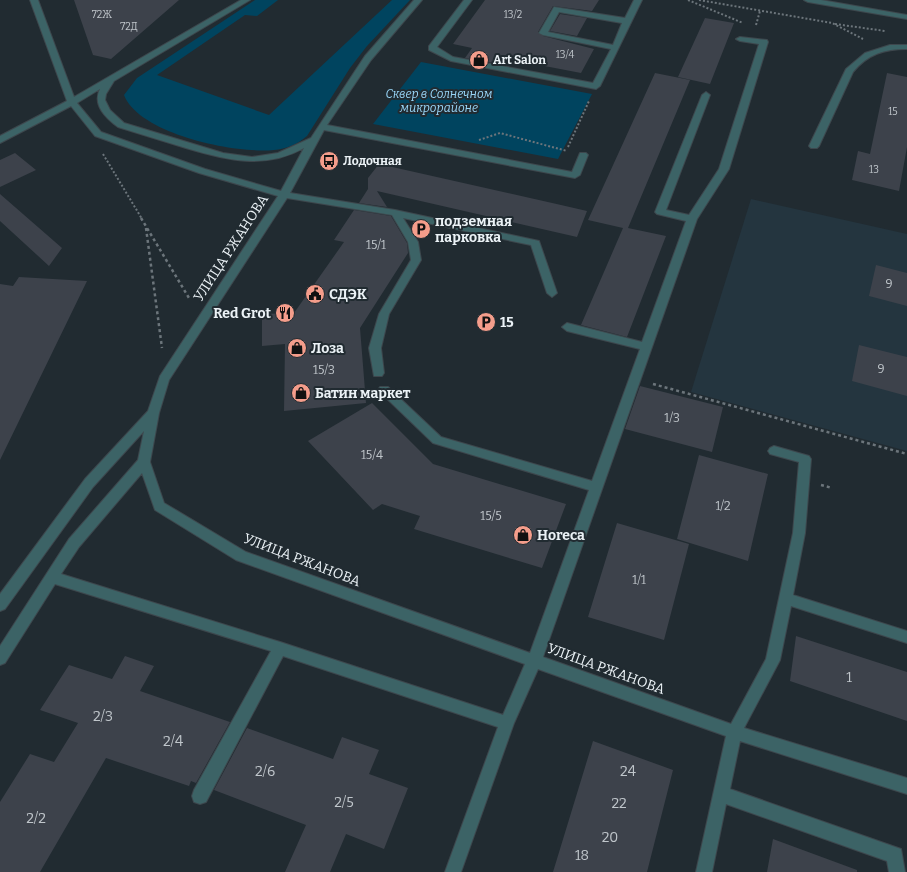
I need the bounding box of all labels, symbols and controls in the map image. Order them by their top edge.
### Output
house number: 72Ж [92,9,112,21]
house number: 13/2 [504,9,522,21]
house number: 72Д [120,21,138,33]
shop icon: Art Salon [468,49,490,71]
house number: 13/4 [556,49,575,61]
place label: Art Salon [493,53,546,67]
park label: Сквер в Солнечном микрорайоне [386,87,492,115]
house number: 15 [888,106,898,118]
bus stop icon: Лодочная [318,150,340,172]
place label: Лодочная [343,154,402,168]
house number: 13 [869,164,879,176]
street label: УЛИЦА РЖАНОВА [190,191,272,305]
place label: подземная парковка [435,213,512,246]
parking icon: подземная парковка [410,218,432,240]
house number: 15/1 [366,238,386,252]
house number: 9 [885,277,893,291]
public building icon: СДЭК [304,283,326,305]
place label: СДЭК [329,286,367,303]
restaurant icon: Red Grot [274,302,296,324]
place label: Red Grot [213,305,271,322]
parking icon: 15 [475,311,497,333]
place label: 15 [500,314,514,331]
shop icon: Лоза [286,337,308,359]
place label: Лоза [311,340,344,357]
house number: 9 [877,362,885,376]
house number: 15/3 [313,363,335,377]
shop icon: Батин маркет [290,382,312,404]
place label: Батин маркет [315,385,411,402]
house number: 1/3 [664,411,680,425]
house number: 15/4 [361,448,383,462]
house number: 1/2 [715,499,731,513]
house number: 15/5 [480,509,502,523]
shop icon: Horeca [512,524,534,546]
place label: Horeca [537,527,585,544]
street label: УЛИЦА РЖАНОВА [241,530,363,590]
house number: 1/1 [632,573,646,587]
street label: УЛИЦА РЖАНОВА [545,640,667,698]
house number: 1 [846,669,852,686]
house number: 2/3 [93,708,113,725]
house number: 2/4 [163,733,183,750]
house number: 2/6 [255,763,275,780]
house number: 24 [620,763,636,780]
house number: 2/5 [334,794,354,811]
house number: 22 [611,795,627,812]
house number: 2/2 [26,810,46,827]
house number: 20 [602,829,618,846]
house number: 18 [575,847,589,864]

